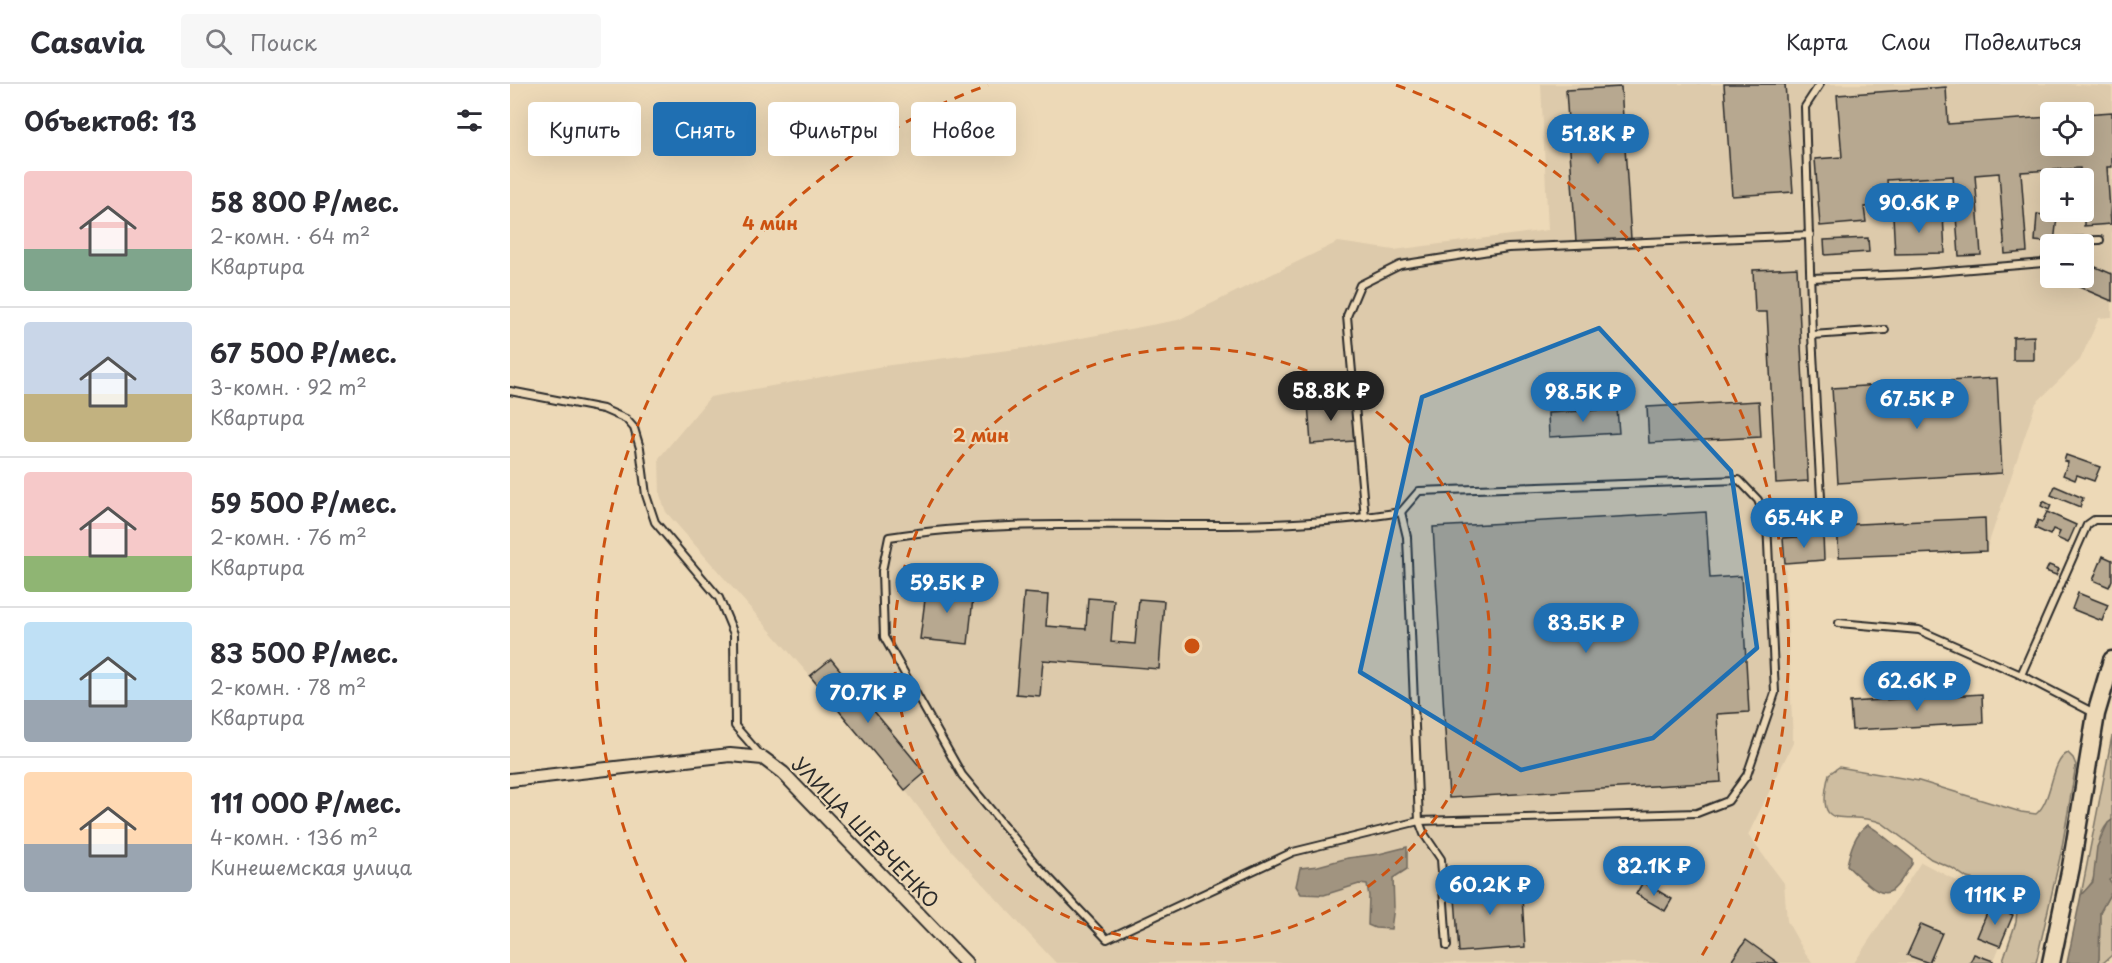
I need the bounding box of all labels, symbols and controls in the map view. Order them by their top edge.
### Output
search box [181,14,601,68]
text: Casavia [30,20,145,63]
icon: search [202,25,235,58]
text: Поиск [250,25,317,58]
text: Карта [1786,25,1848,57]
text: Слои [1881,25,1931,57]
text: Поделиться [1964,25,2082,57]
text: Объектов: 13 [24,101,197,140]
chip: Купить [528,102,641,156]
chip: Снять [653,102,756,156]
chip: Фильтры [768,102,899,156]
chip: Новое [911,102,1016,156]
map controls [2040,102,2094,288]
button: locate [2040,102,2094,156]
icon: filters [453,104,486,137]
pin: 51.8K ₽ [1543,114,1653,165]
text: 51.8K ₽ [1561,118,1635,148]
button: + [2040,168,2094,222]
text: 58 800 ₽/мес. [210,182,399,221]
pin: 90.6K ₽ [1864,183,1974,234]
text: 90.6K ₽ [1879,187,1959,217]
icon: home [72,195,144,267]
text: 4 мин [742,209,798,236]
text: 2-комн. · 64 m² [210,221,370,251]
button: − [2040,234,2094,288]
text: Квартира [210,251,304,281]
text: 67 500 ₽/мес. [210,333,397,372]
icon: home [72,346,144,418]
pin: 58.8K ₽ [1276,371,1386,422]
text: 3-комн. · 92 m² [210,372,367,402]
pin: 98.5K ₽ [1528,372,1638,423]
text: 58.8K ₽ [1292,375,1370,405]
text: 98.5K ₽ [1545,376,1621,406]
pin: 67.5K ₽ [1862,379,1972,430]
text: 67.5K ₽ [1880,383,1954,413]
text: Квартира [210,402,304,432]
text: 2 мин [953,421,1009,448]
text: 59 500 ₽/мес. [210,483,397,522]
icon: home [72,496,144,568]
pin: 65.4K ₽ [1749,498,1859,549]
text: 65.4K ₽ [1765,502,1843,532]
text: 2-комн. · 76 m² [210,522,367,552]
text: Квартира [210,552,304,582]
pin: 59.5K ₽ [892,563,1002,614]
text: 59.5K ₽ [909,567,985,597]
pin: 83.5K ₽ [1531,603,1641,654]
text: 83.5K ₽ [1548,607,1624,637]
text: 83 500 ₽/мес. [210,633,398,672]
centre of rings [1182,636,1202,656]
icon: home [72,646,144,718]
pin: 62.6K ₽ [1862,661,1972,712]
text: 62.6K ₽ [1878,665,1956,695]
text: 2-комн. · 78 m² [210,672,366,702]
pin: 70.7K ₽ [813,673,923,724]
text: 70.7K ₽ [830,677,906,707]
text: Квартира [210,702,304,732]
street label: УЛИЦА ШЕВЧЕНКО [786,749,946,915]
text: 111 000 ₽/мес. [210,783,401,822]
icon: home [72,796,144,868]
text: 4-комн. · 136 m² [210,822,378,852]
pin: 82.1K ₽ [1599,846,1709,897]
text: 82.1K ₽ [1617,850,1691,880]
text: Кинешемская улица [210,852,412,882]
pin: 60.2K ₽ [1435,865,1545,916]
text: 60.2K ₽ [1449,869,1531,899]
pin: 111K ₽ [1946,875,2044,926]
text: 111K ₽ [1964,879,2026,909]

